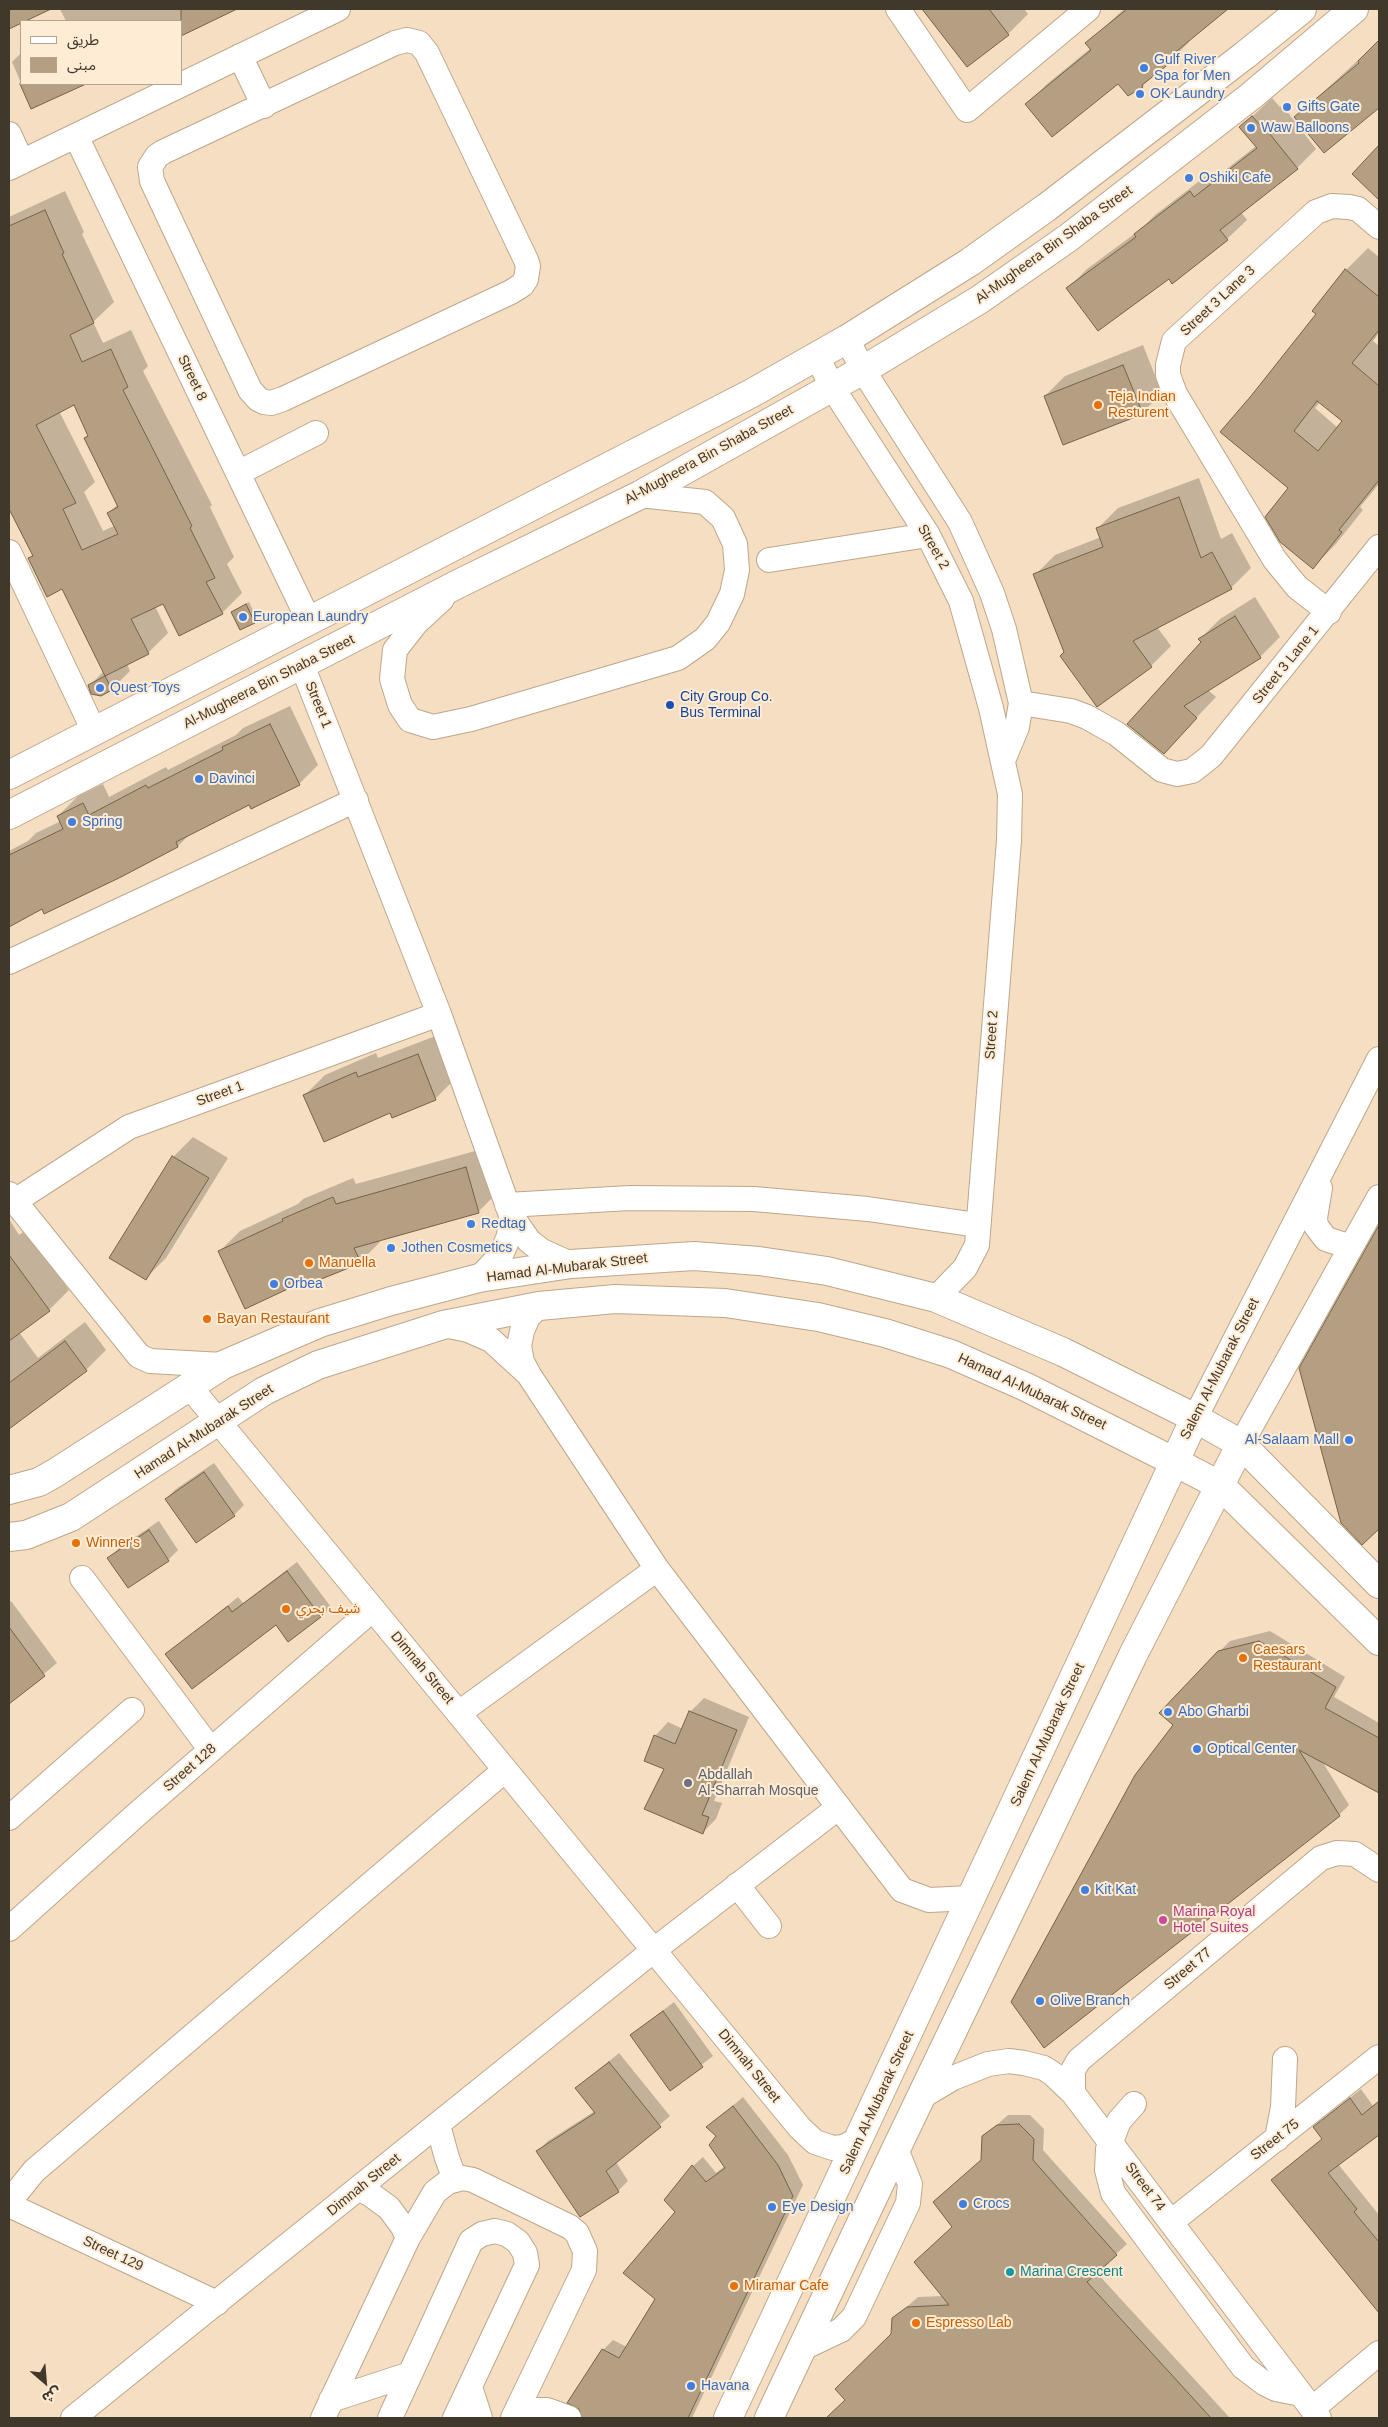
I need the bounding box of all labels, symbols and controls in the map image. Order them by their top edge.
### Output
legend [20,20,182,85]
text: طريق [67,31,99,48]
place label: Gulf River Spa for Men [1154,52,1230,84]
text: مبنى [67,56,96,73]
marker: Gulf River Spa for Men [1138,62,1150,74]
place label: OK Laundry [1150,86,1225,102]
marker: OK Laundry [1134,88,1146,100]
place label: Gifts Gate [1297,99,1360,115]
marker: Gifts Gate [1281,101,1293,113]
place label: Waw Balloons [1261,120,1349,136]
marker: Waw Balloons [1245,122,1257,134]
place label: Oshiki Cafe [1199,170,1271,186]
marker: Oshiki Cafe [1183,172,1195,184]
street label: Al-Mugheera Bin Shaba Street [972,182,1136,308]
street label: Street 3 Lane 3 [1177,262,1259,340]
street label: Street 8 [174,352,210,404]
place label: Teja Indian Resturent [1108,389,1176,422]
marker: Teja Indian Resturent [1092,399,1104,411]
street label: Al-Mugheera Bin Shaba Street [622,402,796,508]
street label: Street 2 [913,522,953,572]
place label: European Laundry [253,609,368,625]
marker: European Laundry [237,611,249,623]
street label: Street 3 Lane 1 [1249,623,1323,707]
street label: Al-Mugheera Bin Shaba Street [181,631,357,733]
street label: Street 1 [301,679,335,731]
place label: Quest Toys [110,680,180,696]
marker: Quest Toys [94,682,106,694]
place label: City Group Co. Bus Terminal [680,689,773,722]
marker: City Group Co. Bus Terminal [664,699,676,711]
place label: Davinci [209,771,255,787]
marker: Davinci [193,773,205,785]
place label: Spring [82,814,122,830]
marker: Spring [66,816,78,828]
street label: Street 2 [982,1010,1002,1060]
street label: Street 1 [194,1078,246,1110]
place label: Redtag [481,1216,526,1232]
marker: Redtag [465,1218,477,1230]
place label: Jothen Cosmetics [401,1240,512,1256]
marker: Jothen Cosmetics [385,1242,397,1254]
street label: Hamad Al-Mubarak Street [486,1250,648,1286]
place label: Manuella [319,1255,376,1271]
marker: Manuella [303,1257,315,1269]
place label: Orbea [284,1276,323,1292]
marker: Orbea [268,1278,280,1290]
street label: Salem Al-Mubarak Street [1177,1296,1263,1442]
place label: Bayan Restaurant [217,1311,329,1327]
marker: Bayan Restaurant [201,1313,213,1325]
street label: Hamad Al-Mubarak Street [955,1350,1109,1434]
street label: Hamad Al-Mubarak Street [132,1381,276,1483]
place label: Al-Salaam Mall [1245,1432,1339,1448]
marker: Al-Salaam Mall [1343,1434,1355,1446]
place label: Winner's [86,1535,140,1551]
marker: Winner's [70,1537,82,1549]
place label: شيف بحري [296,1601,360,1617]
marker: شيف بحري [280,1603,292,1615]
street label: Dimnah Street [387,1628,457,1708]
place label: Caesars Restaurant [1253,1642,1321,1674]
marker: Caesars Restaurant [1237,1652,1249,1664]
street label: Salem Al-Mubarak Street [1007,1661,1089,1809]
place label: Abo Gharbi [1178,1704,1249,1720]
marker: Abo Gharbi [1162,1706,1174,1718]
street label: Street 128 [160,1740,220,1796]
place label: Optical Center [1207,1741,1296,1757]
marker: Optical Center [1191,1743,1203,1755]
place label: Abdallah Al-Sharrah Mosque [698,1767,819,1800]
marker: Abdallah Al-Sharrah Mosque [682,1777,694,1789]
place label: Kit Kat [1095,1882,1136,1898]
marker: Kit Kat [1079,1884,1091,1896]
place label: Marina Royal Hotel Suites [1173,1904,1255,1936]
marker: Marina Royal Hotel Suites [1157,1914,1169,1926]
street label: Street 77 [1161,1944,1215,1994]
place label: Olive Branch [1050,1993,1130,2009]
marker: Olive Branch [1034,1995,1046,2007]
street label: Dimnah Street [714,2026,784,2106]
street label: Salem Al-Mubarak Street [836,2029,918,2177]
street label: Street 75 [1247,2116,1303,2164]
street label: Dimnah Street [324,2150,404,2220]
street label: Street 74 [1121,2159,1169,2215]
place label: Crocs [973,2196,1010,2212]
marker: Crocs [957,2198,969,2210]
place label: Eye Design [782,2199,854,2215]
marker: Eye Design [766,2201,778,2213]
street label: Street 129 [80,2233,146,2275]
place label: Marina Crescent [1020,2264,1123,2280]
marker: Marina Crescent [1004,2266,1016,2278]
place label: Miramar Cafe [744,2278,829,2294]
marker: Miramar Cafe [728,2280,740,2292]
place label: Espresso Lab [926,2315,1012,2331]
marker: Espresso Lab [910,2317,922,2329]
north arrow [20,2357,70,2407]
place label: Havana [701,2378,749,2394]
marker: Havana [685,2380,697,2392]
text: ش [40,2384,64,2407]

